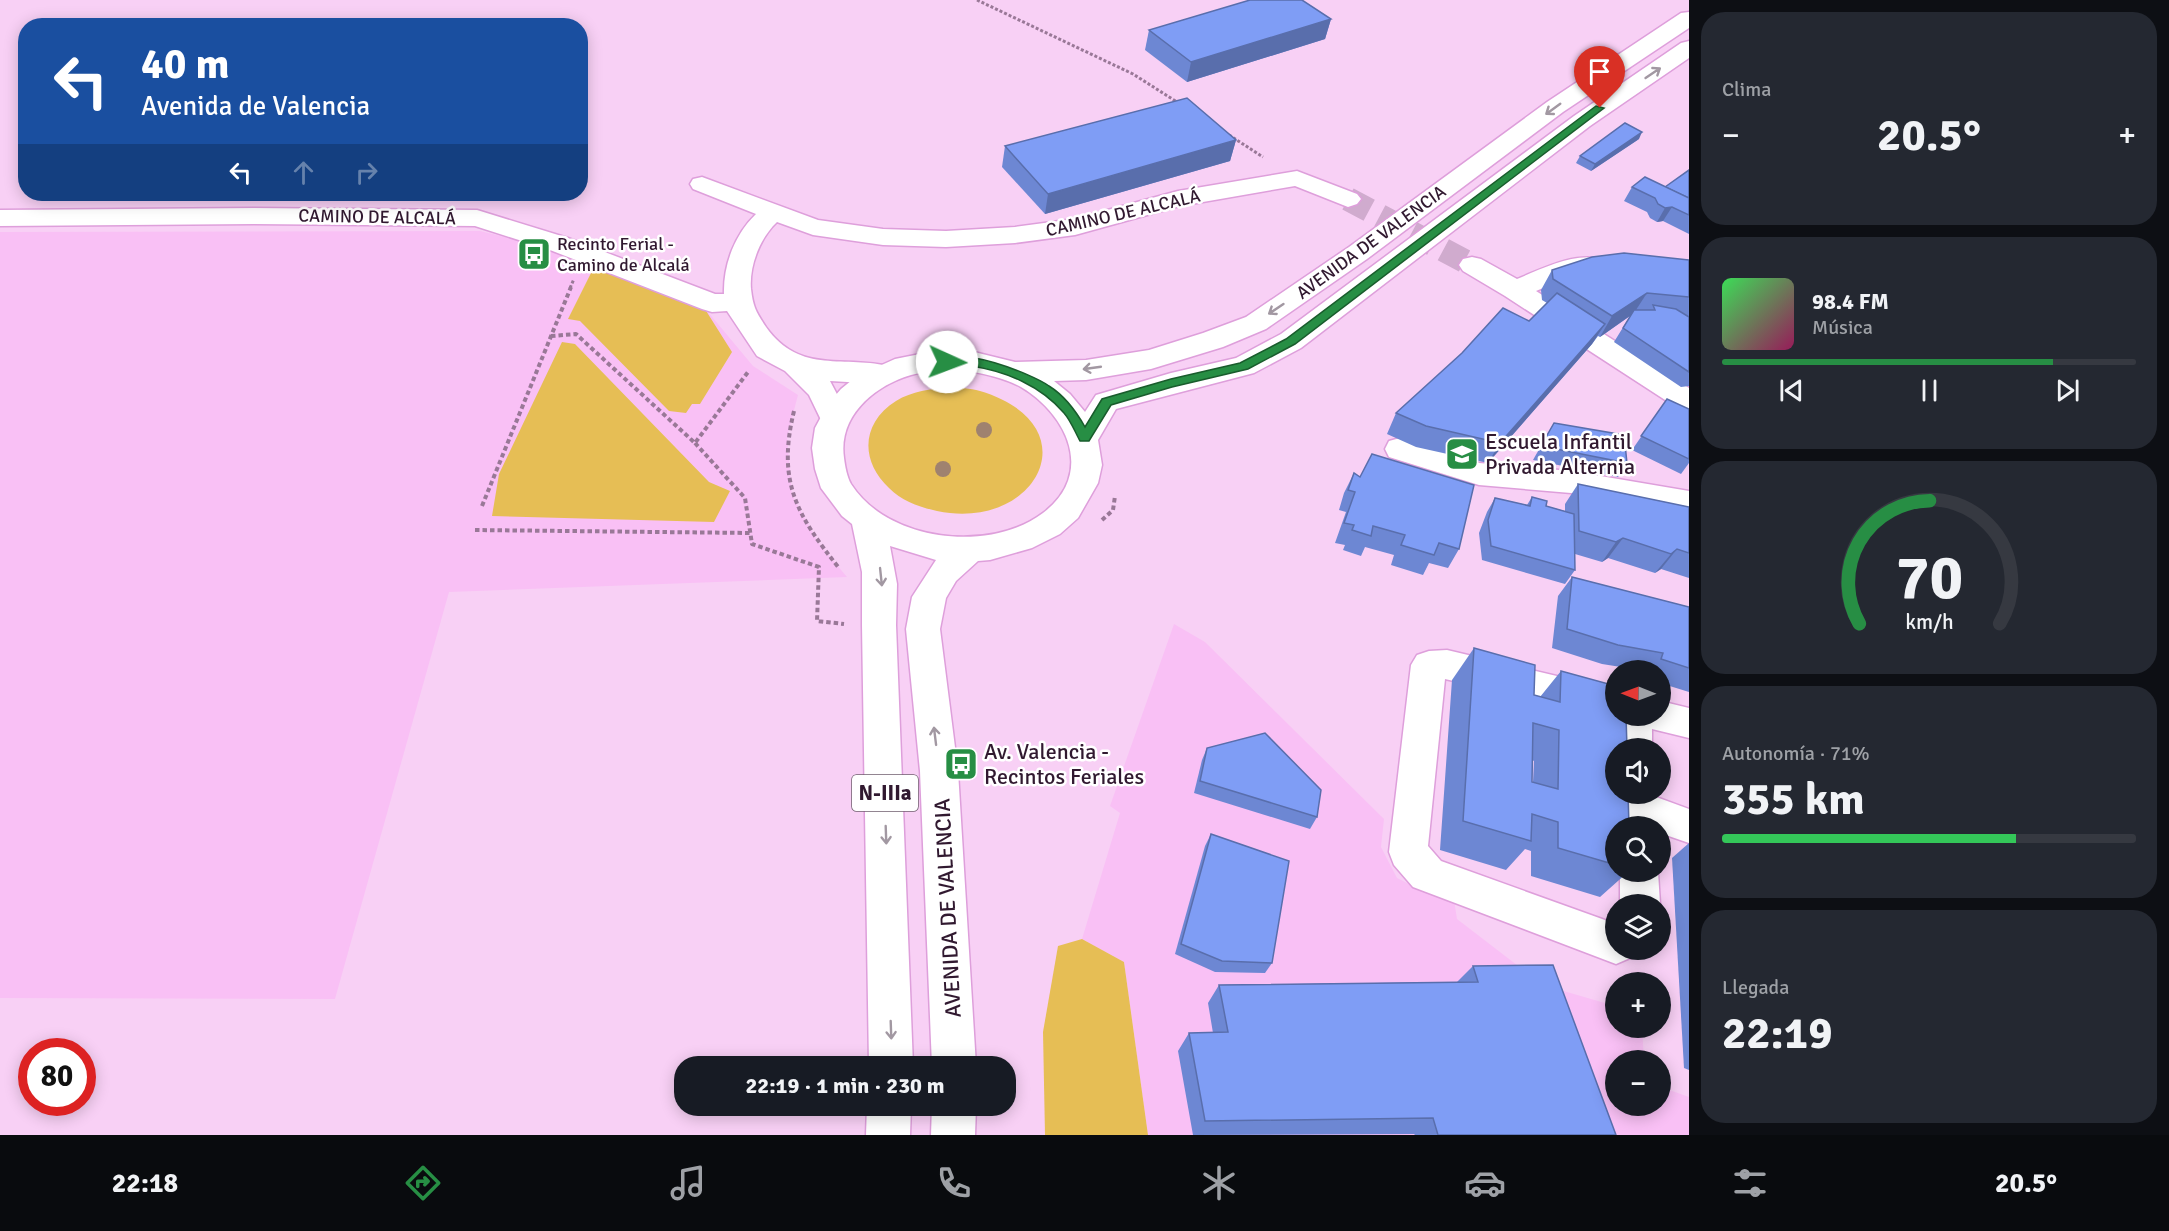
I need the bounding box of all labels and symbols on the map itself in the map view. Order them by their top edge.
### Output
pin [1574,46,1625,108]
one-way arrow [1644,66,1661,78]
one-way arrow [1545,103,1562,115]
street label: AVENIDA DE VALENCIA [1292,180,1450,304]
street label: CAMINO DE ALCALÁ [1044,185,1202,241]
street label: CAMINO DE ALCALÁ [298,205,456,229]
place label: Recinto Ferial - Camino de Alcalá [557,233,690,276]
bus stop icon: Recinto Ferial - Camino de Alcalá [516,236,552,272]
one-way arrow [1268,303,1285,315]
position arrow [915,330,979,394]
one-way arrow [1083,363,1103,374]
place label: Escuela Infantil Privada Alternia [1485,428,1635,480]
school or university icon: Escuela Infantil Privada Alternia [1444,436,1480,472]
one-way arrow [876,567,887,587]
north arrow [1605,660,1671,726]
one-way arrow [929,726,940,746]
place label: Av. Valencia - Recintos Feriales [984,738,1144,790]
bus stop icon: Av. Valencia - Recintos Feriales [943,746,979,782]
road number: N-IIIa [852,775,918,811]
street label: AVENIDA DE VALENCIA [928,797,967,1018]
one-way arrow [880,824,892,844]
one-way arrow [885,1019,897,1039]
speed limit sign: 80 [18,1038,96,1116]

